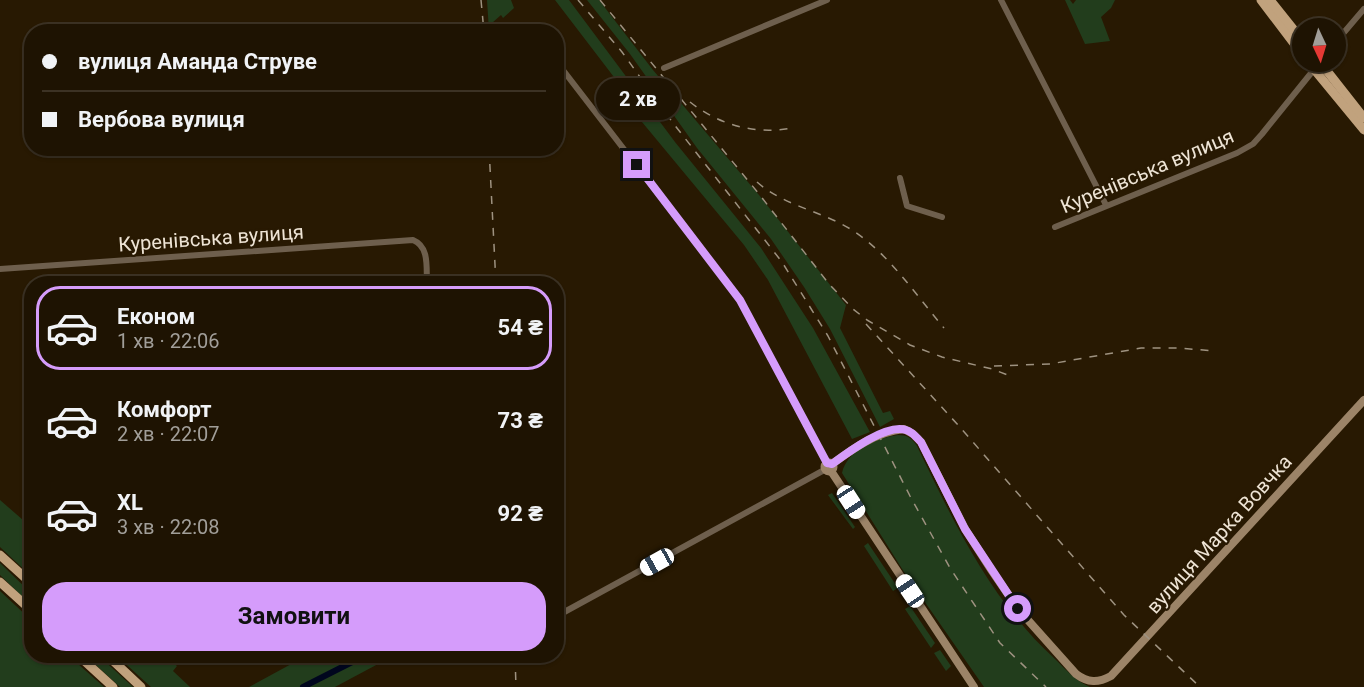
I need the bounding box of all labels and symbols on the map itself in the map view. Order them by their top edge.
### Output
north arrow [1292,18,1346,72]
callout: 2 хв [595,78,679,120]
street label: Куренівська вулиця [1057,124,1237,218]
route end [623,151,650,178]
street label: Куренівська вулиця [117,220,305,256]
street label: вулиця Марка Вовчка [1141,450,1297,618]
car [834,482,868,522]
car [637,545,677,579]
car [892,571,928,611]
route start [1004,595,1031,622]

